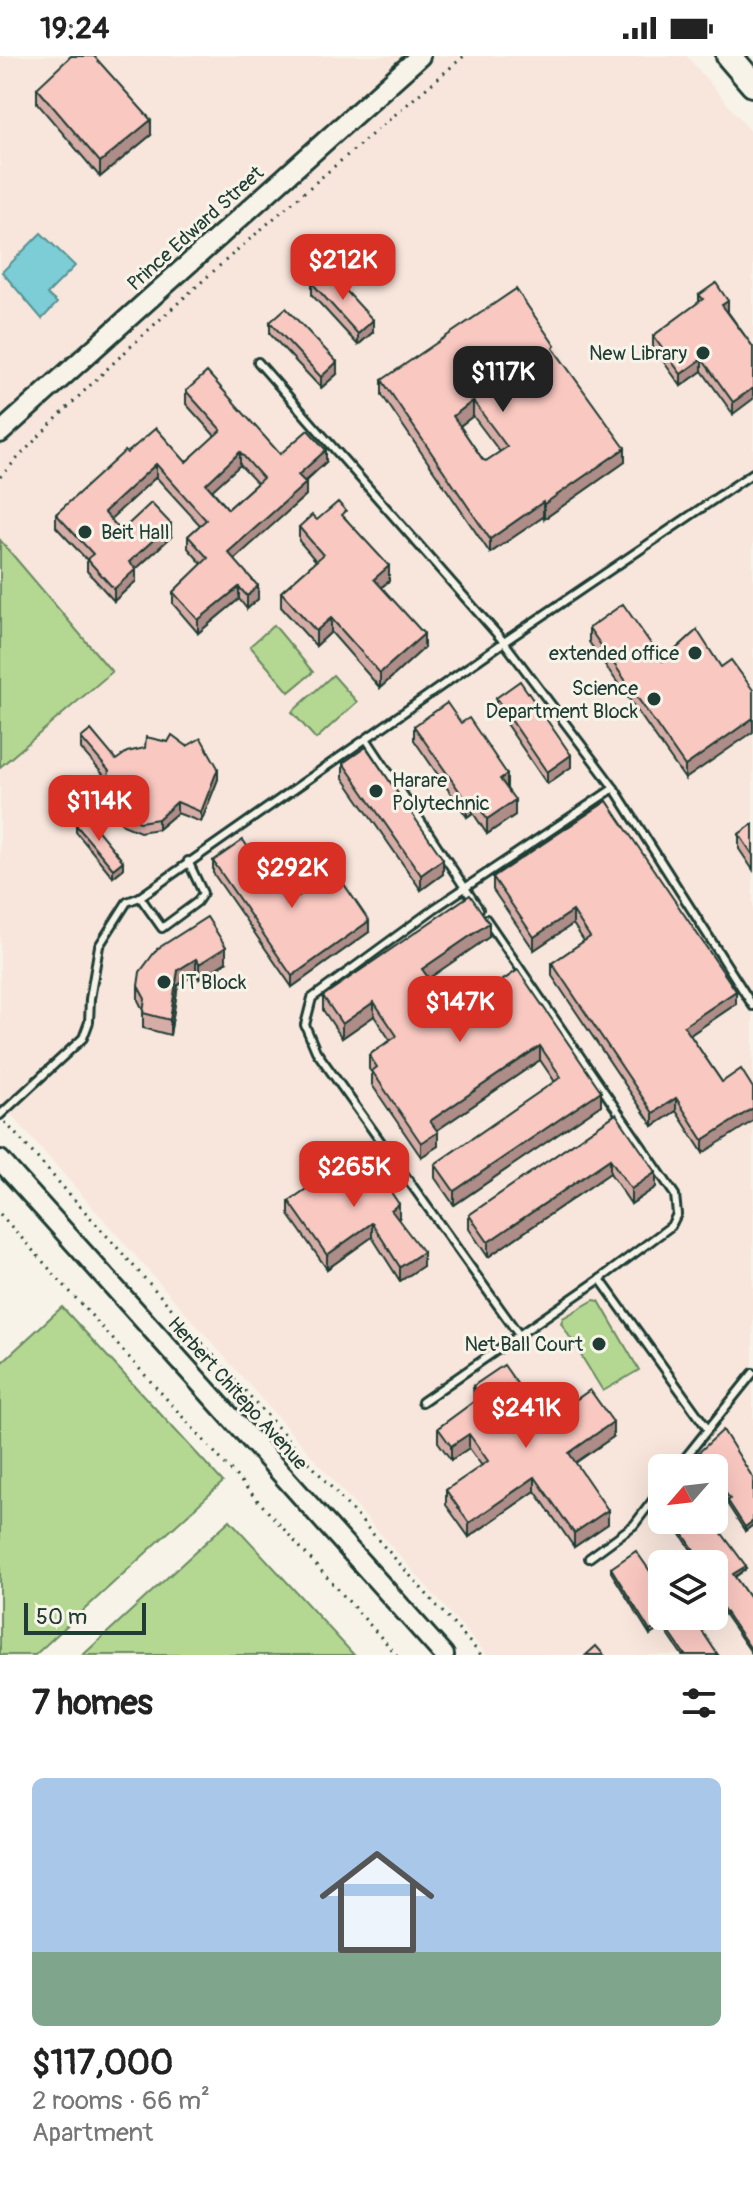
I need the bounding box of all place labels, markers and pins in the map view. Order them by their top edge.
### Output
pin: $212K [287,234,399,302]
place label: New Library [589,341,687,366]
marker: New Library [694,344,712,362]
pin: $117K [447,346,559,414]
place label: Beit Hall [101,520,170,545]
marker: Beit Hall [76,523,94,541]
place label: extended office [549,641,679,666]
marker: extended office [686,644,704,662]
place label: Science Department Block [486,676,639,724]
marker: Science Department Block [645,690,663,708]
place label: Harare Polytechnic [392,768,490,816]
pin: $114K [43,775,155,843]
marker: Harare Polytechnic [367,782,385,800]
pin: $292K [236,842,348,910]
place label: IT Block [180,970,247,995]
marker: IT Block [155,973,173,991]
pin: $147K [404,976,516,1044]
pin: $265K [298,1141,410,1209]
place label: Net Ball Court [464,1332,584,1357]
marker: Net Ball Court [590,1335,608,1353]
pin: $241K [470,1382,582,1450]

